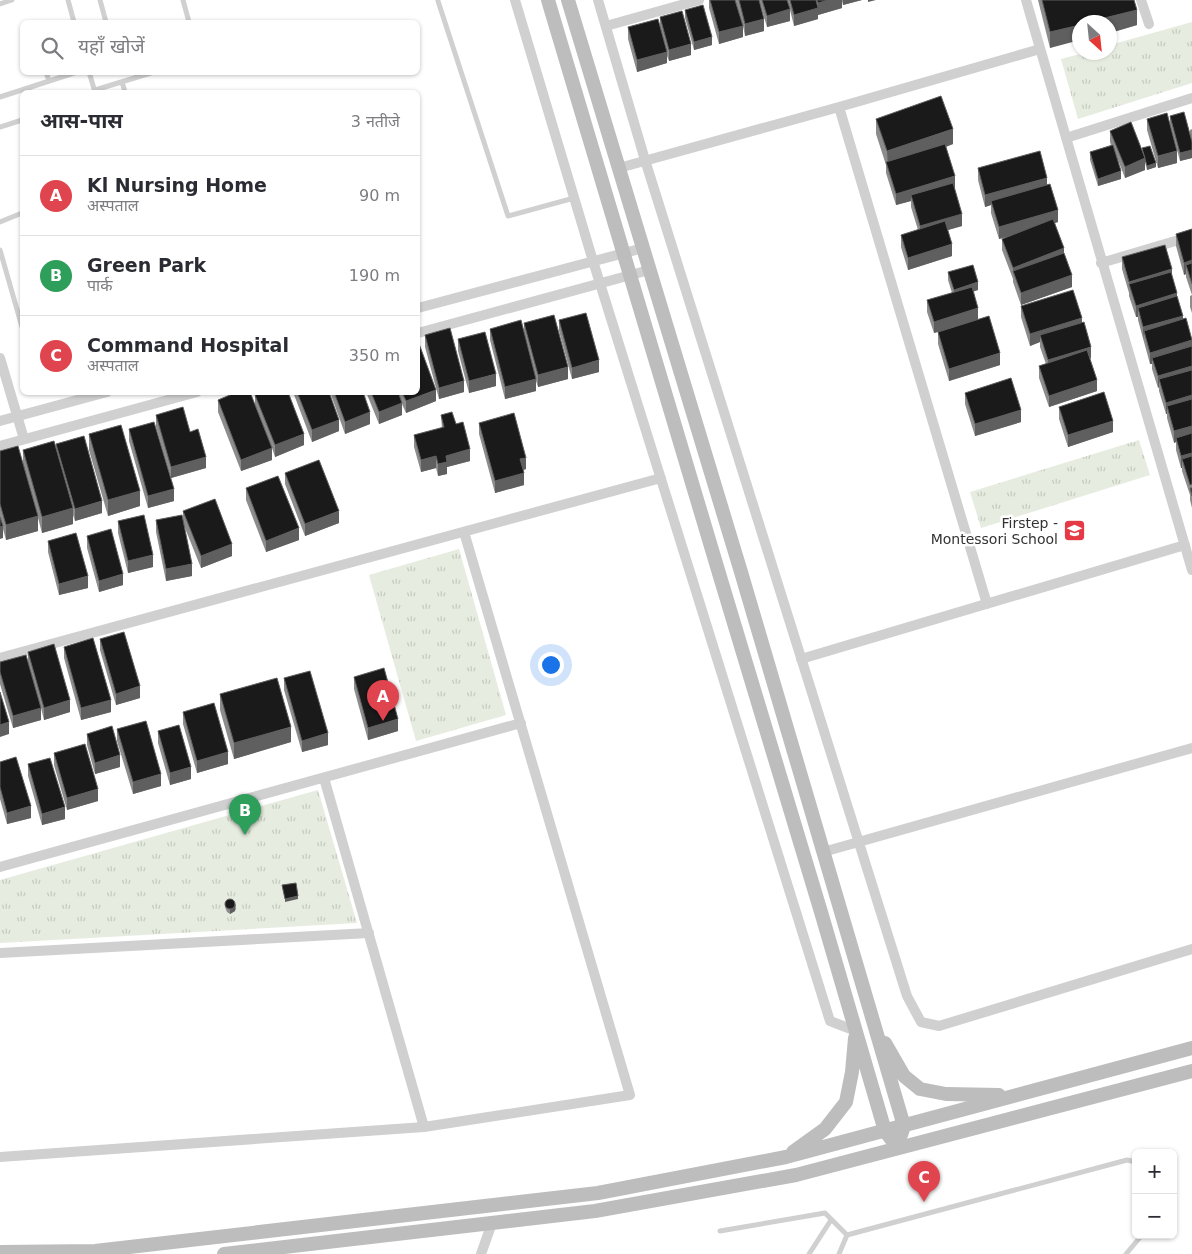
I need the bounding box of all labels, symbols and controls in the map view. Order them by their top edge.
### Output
north arrow [1072,15,1117,60]
search box [20,20,420,75]
icon: search [38,34,66,62]
text: यहाँ खोजें [78,35,145,57]
text: आस-पास [40,109,123,133]
text: 3 नतीजे [351,112,400,131]
text: Kl Nursing Home [87,174,267,196]
text: A [50,186,62,205]
text: 90 m [359,186,400,205]
text: अस्पताल [87,196,139,215]
text: Green Park [87,254,206,276]
text: B [50,266,62,285]
text: 190 m [349,266,400,285]
text: पार्क [87,276,113,295]
text: Command Hospital [87,334,289,356]
text: C [50,346,62,365]
text: 350 m [349,346,400,365]
text: अस्पताल [87,356,139,375]
place label: Firstep - Montessori School [931,515,1058,547]
school or university icon: Firstep - Montessori School [1062,519,1086,543]
your location [538,652,564,678]
pin: A [367,680,399,721]
pin: B [229,794,261,835]
map controls [1132,1149,1177,1239]
button: + [1132,1149,1177,1194]
pin: C [908,1161,940,1202]
button: − [1132,1194,1177,1239]

